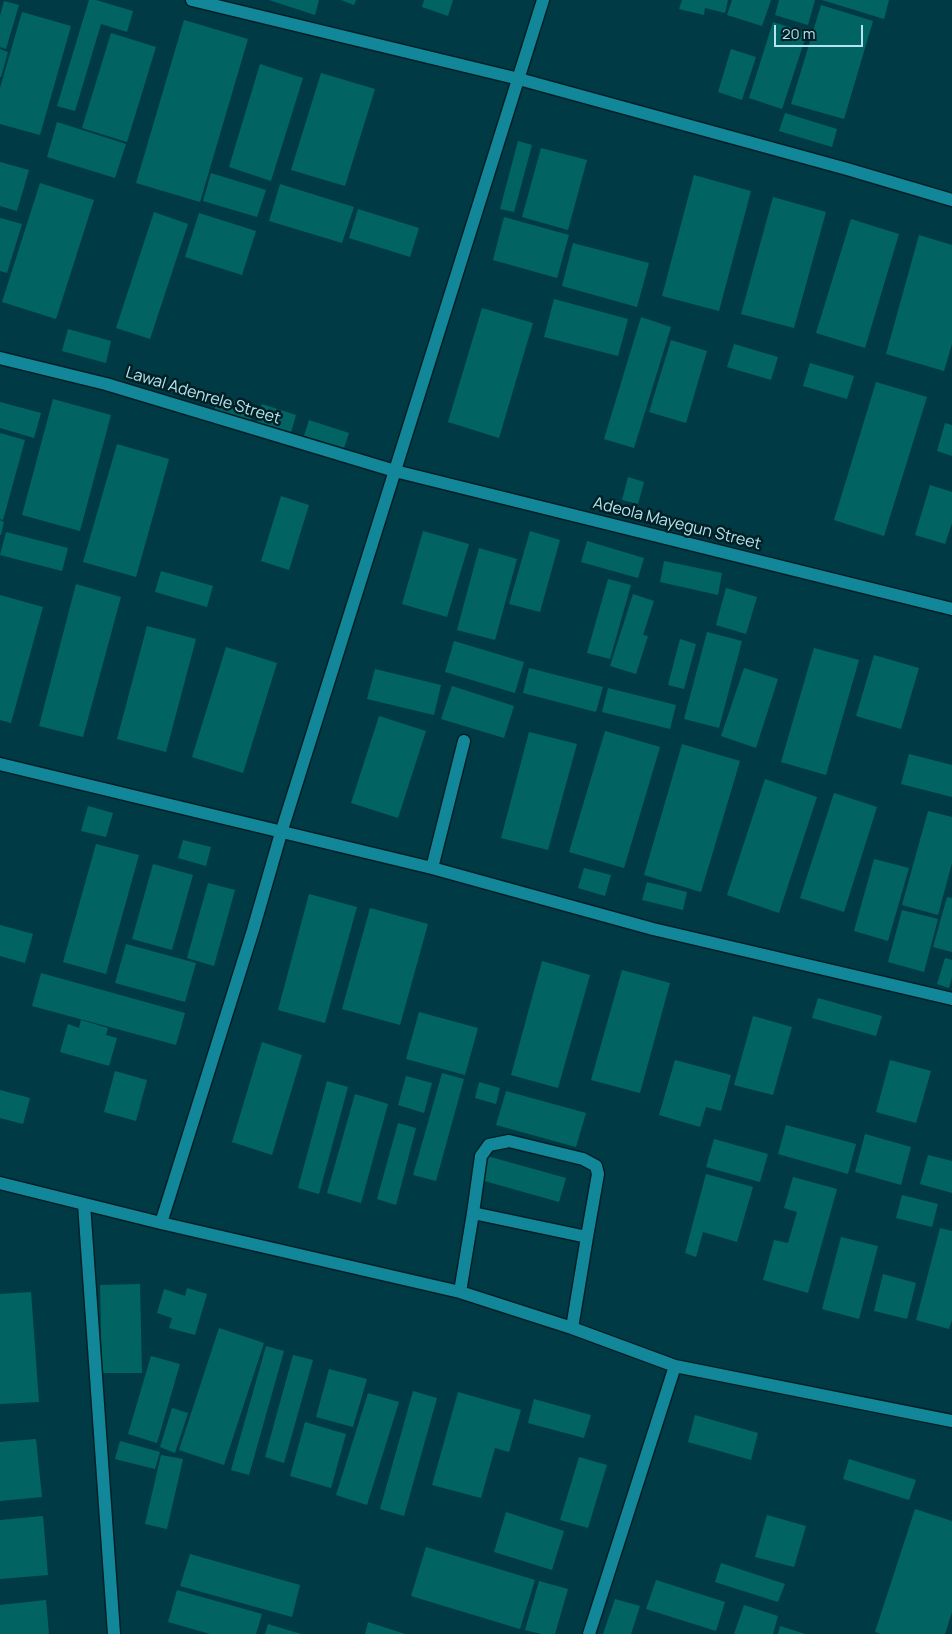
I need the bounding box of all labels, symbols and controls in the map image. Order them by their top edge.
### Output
scale bar [777,15,866,47]
text: 20 m [782,23,815,44]
street label: Lawal Adenrele Street [123,363,283,429]
street label: Adeola Mayegun Street [591,494,763,554]

